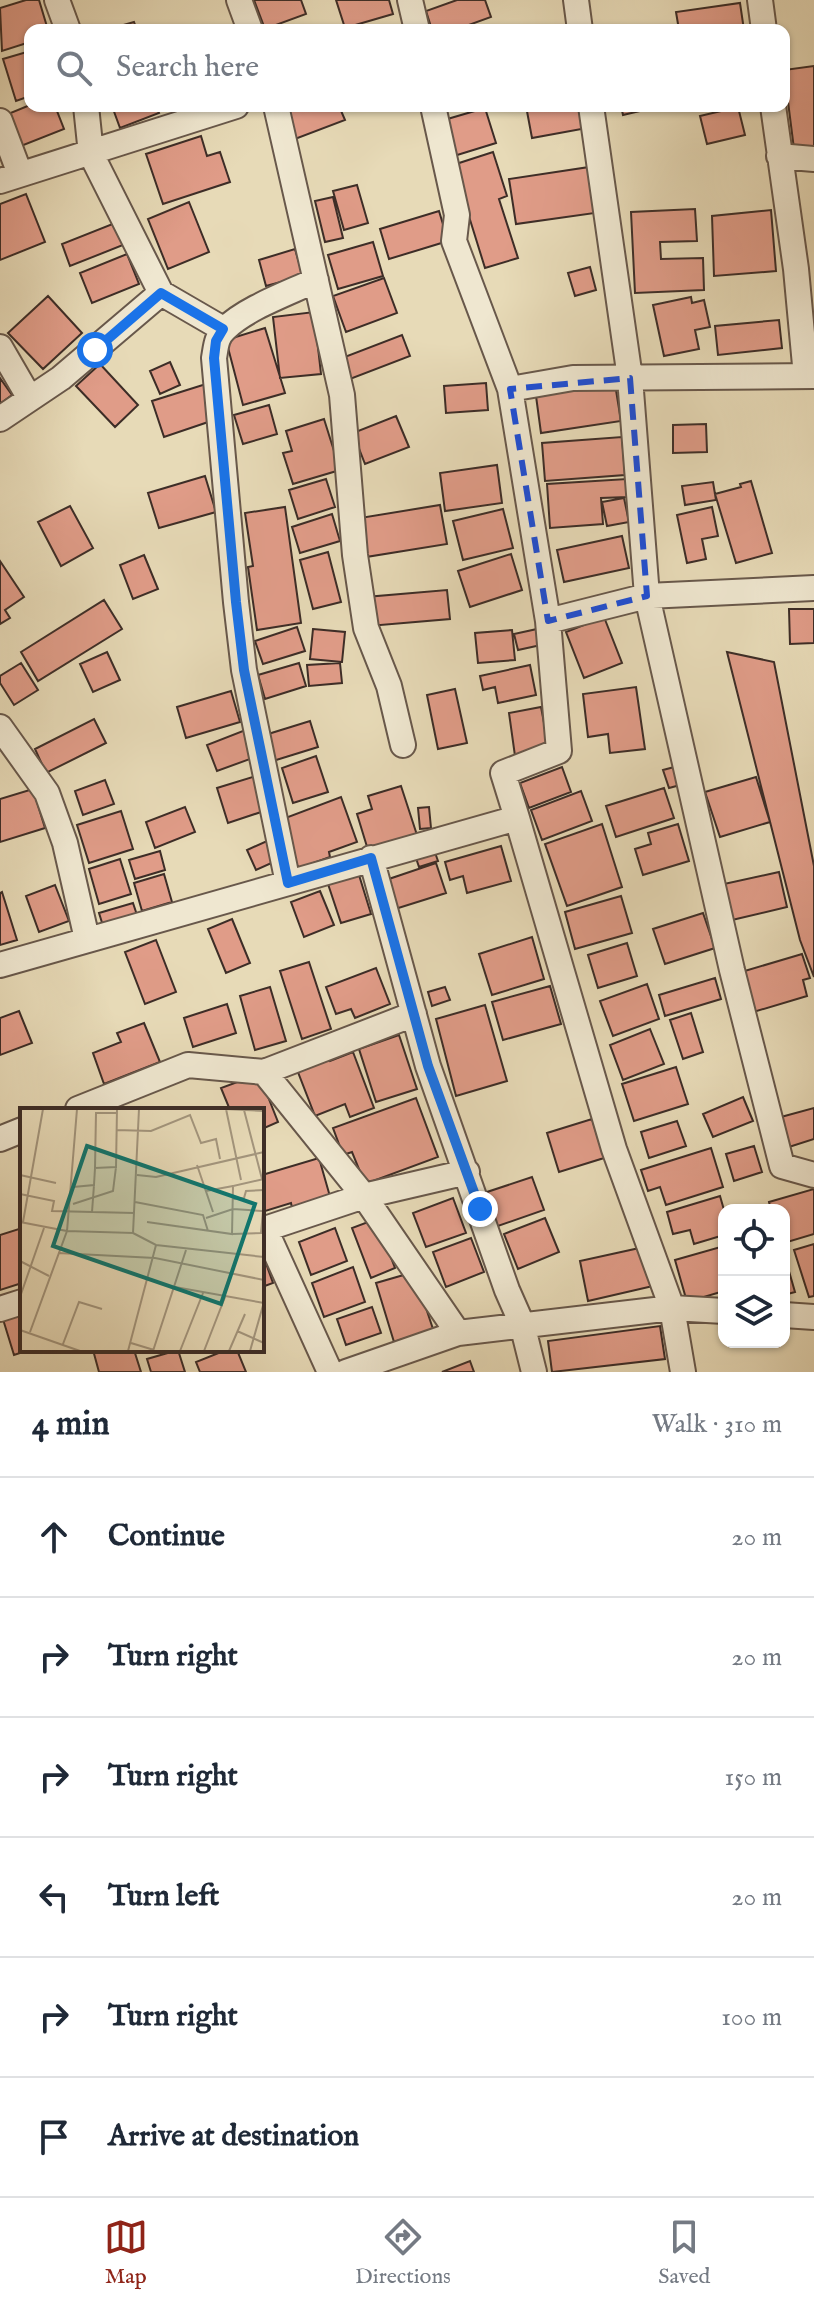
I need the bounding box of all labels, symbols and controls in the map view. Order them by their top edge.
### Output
search box [24,24,790,112]
icon: search [52,46,96,90]
text: Search here [116,49,259,87]
route start [77,332,113,368]
inset map [20,1108,264,1352]
route end [462,1191,498,1227]
map controls [718,1204,790,1348]
button: locate [718,1204,790,1276]
button: layers [718,1276,790,1348]
text: 4 min [32,1403,110,1446]
text: Walk · 310 m [652,1408,782,1441]
icon: ahead [32,1515,76,1559]
text: Continue [108,1518,225,1556]
text: 20 m [731,1521,782,1554]
icon: right [32,1635,76,1679]
text: Turn right [108,1638,238,1676]
text: 20 m [731,1641,782,1674]
icon: right [32,1755,76,1799]
text: Turn right [108,1758,238,1796]
text: 150 m [724,1761,782,1794]
icon: left [32,1875,76,1919]
text: Turn left [108,1878,219,1916]
text: 20 m [731,1881,782,1914]
icon: right [32,1995,76,2039]
text: Turn right [108,1998,238,2036]
text: 100 m [721,2001,782,2034]
icon: arrive [32,2115,76,2159]
text: Arrive at destination [108,2118,359,2156]
tab: Map [104,2215,148,2291]
tab: Directions [355,2215,451,2291]
tab: Saved [658,2215,710,2291]

